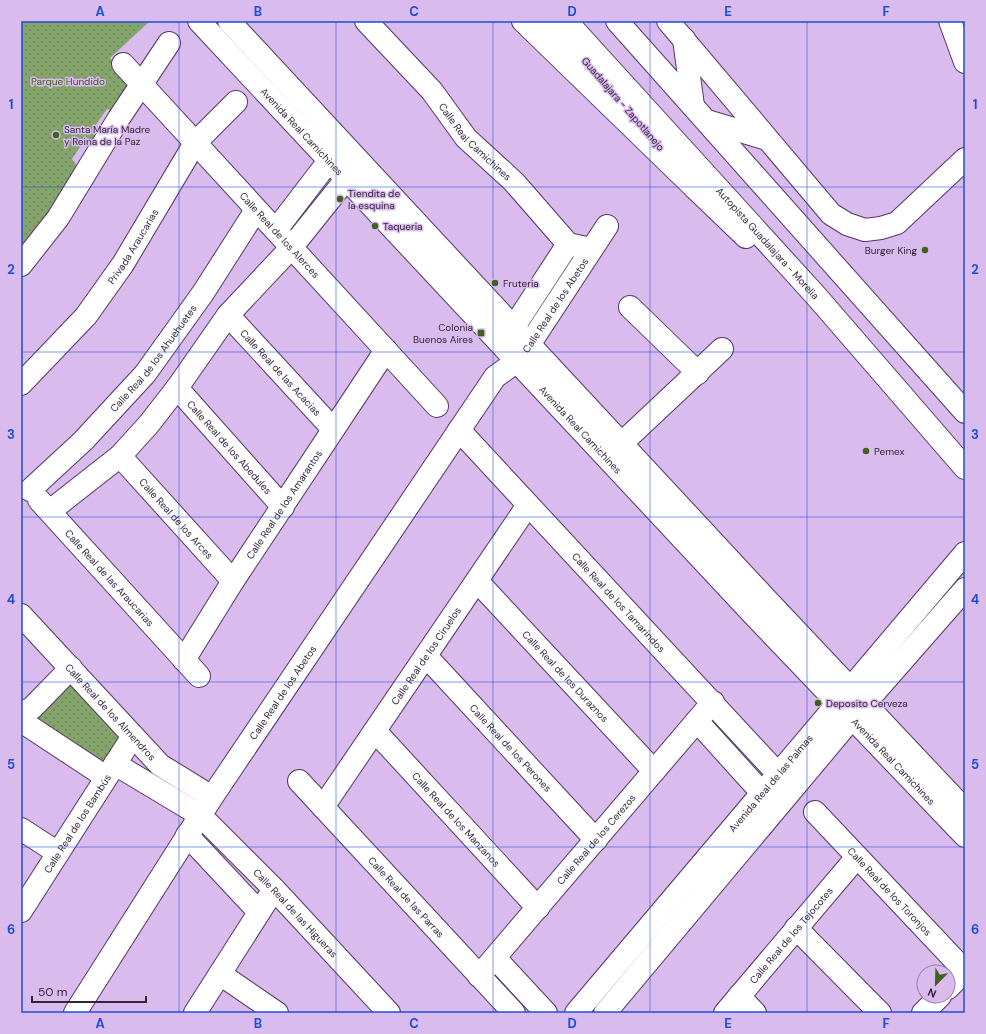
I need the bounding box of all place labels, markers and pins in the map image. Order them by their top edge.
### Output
place label: Santa María Madre y Reina de la Paz [64,123,151,148]
marker: Santa María Madre y Reina de la Paz [51,130,61,140]
place label: Tiendita de la esquina [348,187,400,212]
marker: Tiendita de la esquina [335,194,345,204]
place label: Taqueria [383,220,423,233]
marker: Taqueria [370,221,380,231]
place label: Burger King [865,244,917,257]
marker: Burger King [920,245,930,255]
place label: Fruteria [503,277,539,290]
marker: Fruteria [490,278,500,288]
place label: Colonia Buenos Aires [413,321,473,346]
marker: Colonia Buenos Aires [476,328,486,338]
place label: Pemex [874,445,905,458]
marker: Pemex [861,446,871,456]
place label: Deposito Cerveza [826,697,908,710]
marker: Deposito Cerveza [813,698,823,708]

